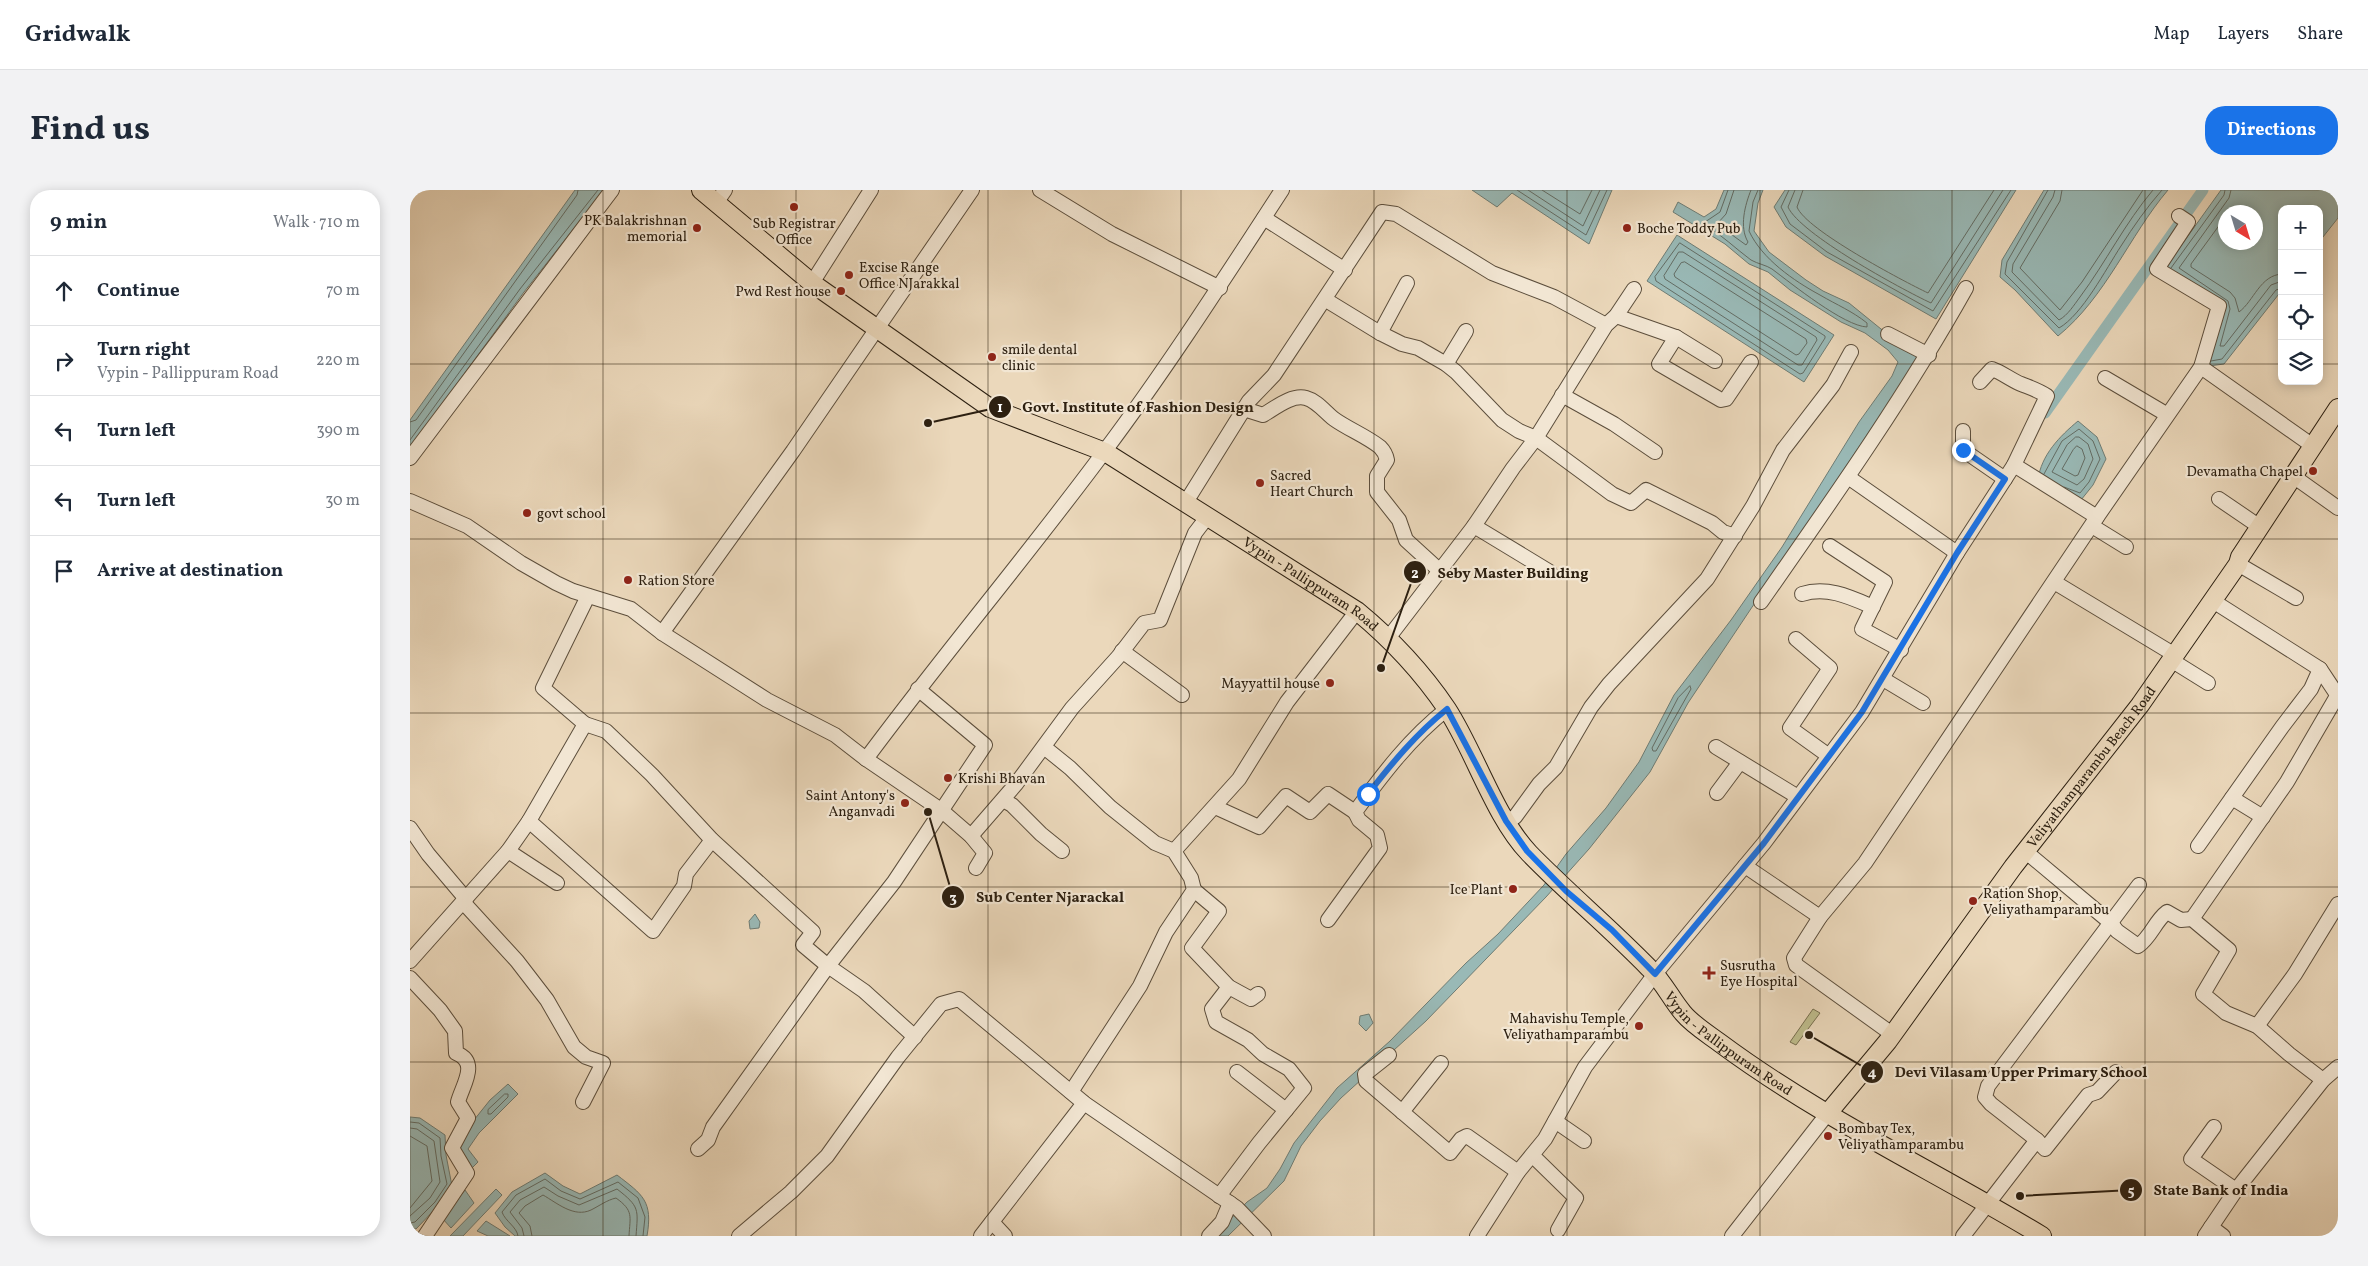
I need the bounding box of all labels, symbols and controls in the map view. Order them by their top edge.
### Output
text: Gridwalk [25,18,131,52]
text: Map [2153,22,2189,47]
text: Layers [2217,22,2269,47]
text: Share [2297,22,2343,47]
text: Find us [30,106,150,154]
button: Directions [2205,106,2338,155]
marker: Sub Registrar Office [788,201,800,213]
north arrow [2218,205,2263,250]
map controls [2278,205,2323,385]
button: + [2278,205,2323,250]
text: 9 min [50,208,107,237]
text: Walk · 710 m [273,212,360,234]
place label: PK Balakrishnan memorial [584,212,687,247]
place label: Sub Registrar Office [753,215,836,250]
place label: Boche Toddy Pub [1637,220,1741,239]
marker: PK Balakrishnan memorial [691,222,703,234]
marker: Boche Toddy Pub [1621,222,1633,234]
button: − [2278,250,2323,295]
place label: Excise Range Office NJarakkal [859,259,959,294]
marker: Excise Range Office NJarakkal [843,269,855,281]
icon: ahead [50,277,78,305]
text: Continue [97,278,180,304]
text: 70 m [326,280,360,302]
place label: Pwd Rest house [736,283,831,302]
marker: Pwd Rest house [835,285,847,297]
button: locate [2278,295,2323,340]
text: Turn right [97,337,190,363]
button: layers [2278,340,2323,385]
place label: smile dental clinic [1002,341,1077,376]
icon: right [50,347,78,375]
text: 220 m [316,350,360,372]
marker: smile dental clinic [986,351,998,363]
text: Vypin - Pallippuram Road [97,363,279,385]
callout: Govt. Institute of Fashion Design [988,392,1263,422]
text: 1 [997,398,1003,419]
text: Govt. Institute of Fashion Design [1022,398,1254,419]
icon: left [50,417,78,445]
text: Turn left [97,418,176,444]
text: 390 m [317,420,360,442]
route end [1952,439,1975,462]
place label: Devamatha Chapel [2186,463,2303,482]
marker: Devamatha Chapel [2307,465,2319,477]
place label: Sacred Heart Church [1270,467,1353,502]
marker: Sacred Heart Church [1254,477,1266,489]
icon: left [50,487,78,515]
text: Turn left [97,488,176,514]
text: 30 m [325,490,360,512]
place label: govt school [537,505,606,524]
marker: govt school [521,507,533,519]
street label: Vypin - Pallippuram Road [1239,533,1382,636]
icon: arrive [50,557,78,585]
callout: Seby Master Building [1402,557,1598,587]
text: Arrive at destination [97,558,283,584]
text: 2 [1411,564,1419,585]
text: Seby Master Building [1438,564,1588,585]
place label: Ration Store [638,572,715,591]
marker: Ration Store [622,574,634,586]
place label: Mayyattil house [1221,675,1320,694]
marker: Mayyattil house [1324,677,1336,689]
street label: Veliyathamparambu Beach Road [2023,683,2161,853]
place label: Krishi Bhavan [958,770,1045,789]
marker: Krishi Bhavan [942,772,954,784]
route start [1357,783,1380,806]
place label: Saint Antony's Anganvadi [805,787,895,822]
marker: Saint Antony's Anganvadi [899,797,911,809]
place label: Ice Plant [1450,881,1503,900]
callout: Sub Center Njarackal [940,882,1134,912]
marker: Ice Plant [1507,883,1519,895]
place label: Ration Shop, Veliyathamparambu [1983,885,2109,920]
text: 3 [949,888,957,909]
text: Sub Center Njarackal [976,888,1124,909]
marker: Ration Shop, Veliyathamparambu [1967,895,1979,907]
place label: Susrutha Eye Hospital [1720,957,1798,992]
marker: Susrutha Eye Hospital [1702,966,1716,980]
street label: Vypin - Pallippuram Road [1659,988,1795,1101]
place label: Mahavishu Temple, Veliyathamparambu [1503,1010,1629,1045]
marker: Mahavishu Temple, Veliyathamparambu [1633,1020,1645,1032]
callout: Devi Vilasam Upper Primary School [1860,1057,2158,1087]
text: 4 [1867,1063,1877,1084]
text: Devi Vilasam Upper Primary School [1895,1063,2147,1084]
place label: Bombay Tex, Veliyathamparambu [1838,1120,1964,1155]
marker: Bombay Tex, Veliyathamparambu [1822,1130,1834,1142]
callout: State Bank of India [2119,1175,2298,1205]
text: 5 [2127,1181,2135,1202]
text: State Bank of India [2153,1181,2289,1202]

